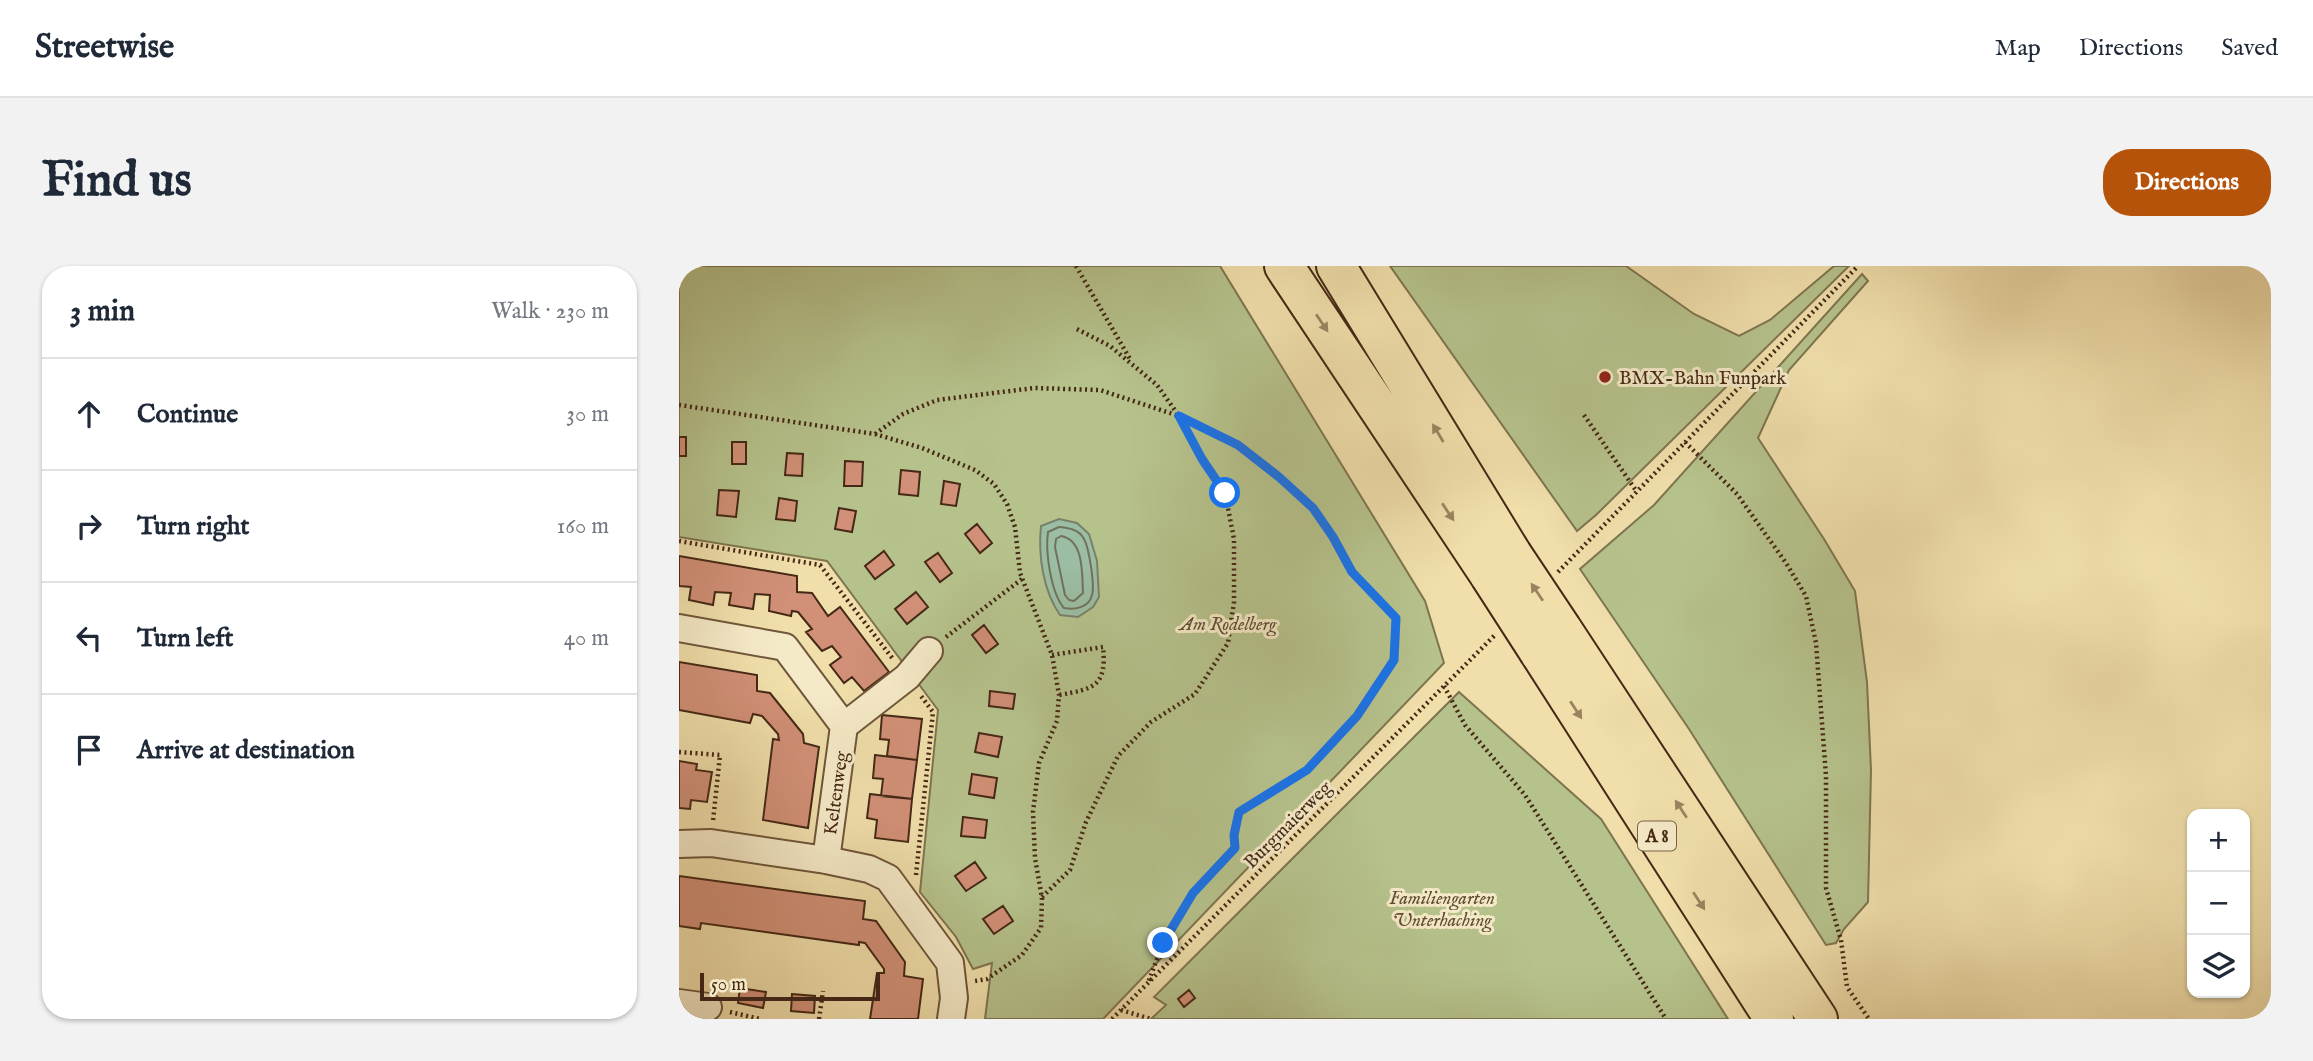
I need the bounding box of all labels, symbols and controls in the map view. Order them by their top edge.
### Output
text: Streetwise [35,27,174,69]
text: Map [1995,33,2041,64]
text: Directions [2079,33,2183,64]
text: Saved [2221,33,2278,64]
button: Directions [2103,149,2271,216]
text: Find us [42,151,192,213]
text: 3 min [70,293,135,331]
text: Walk · 230 m [491,297,609,326]
one-way arrow [1315,314,1329,332]
place label: BMX-Bahn Funpark [1619,367,1787,391]
marker: BMX-Bahn Funpark [1597,369,1613,385]
icon: ahead [70,395,108,433]
text: Continue [137,398,238,431]
text: 30 m [566,400,609,429]
one-way arrow [1432,423,1444,442]
route start [1209,477,1240,508]
one-way arrow [1441,503,1454,522]
icon: right [70,507,108,545]
text: Turn right [137,510,250,543]
text: 160 m [557,512,609,541]
one-way arrow [1531,582,1544,601]
park label: Am Rodelberg [1178,613,1277,637]
icon: left [70,619,108,657]
text: Turn left [137,622,234,655]
text: 40 m [564,624,609,653]
one-way arrow [1569,700,1582,719]
icon: arrive [70,731,108,769]
text: Arrive at destination [137,734,355,767]
street label: Keltenweg [819,749,855,837]
street label: Burgmaierweg [1239,776,1338,874]
one-way arrow [1674,800,1687,819]
map controls [2187,809,2250,998]
button: + [2187,809,2250,872]
road number: A 8 [1638,822,1676,850]
button: − [2187,872,2250,935]
park label: Familiengarten Unterhaching [1389,887,1495,933]
one-way arrow [1692,892,1705,911]
route end [1147,927,1178,958]
button: layers [2187,935,2250,998]
scale bar [700,970,880,1002]
text: 50 m [711,973,746,997]

